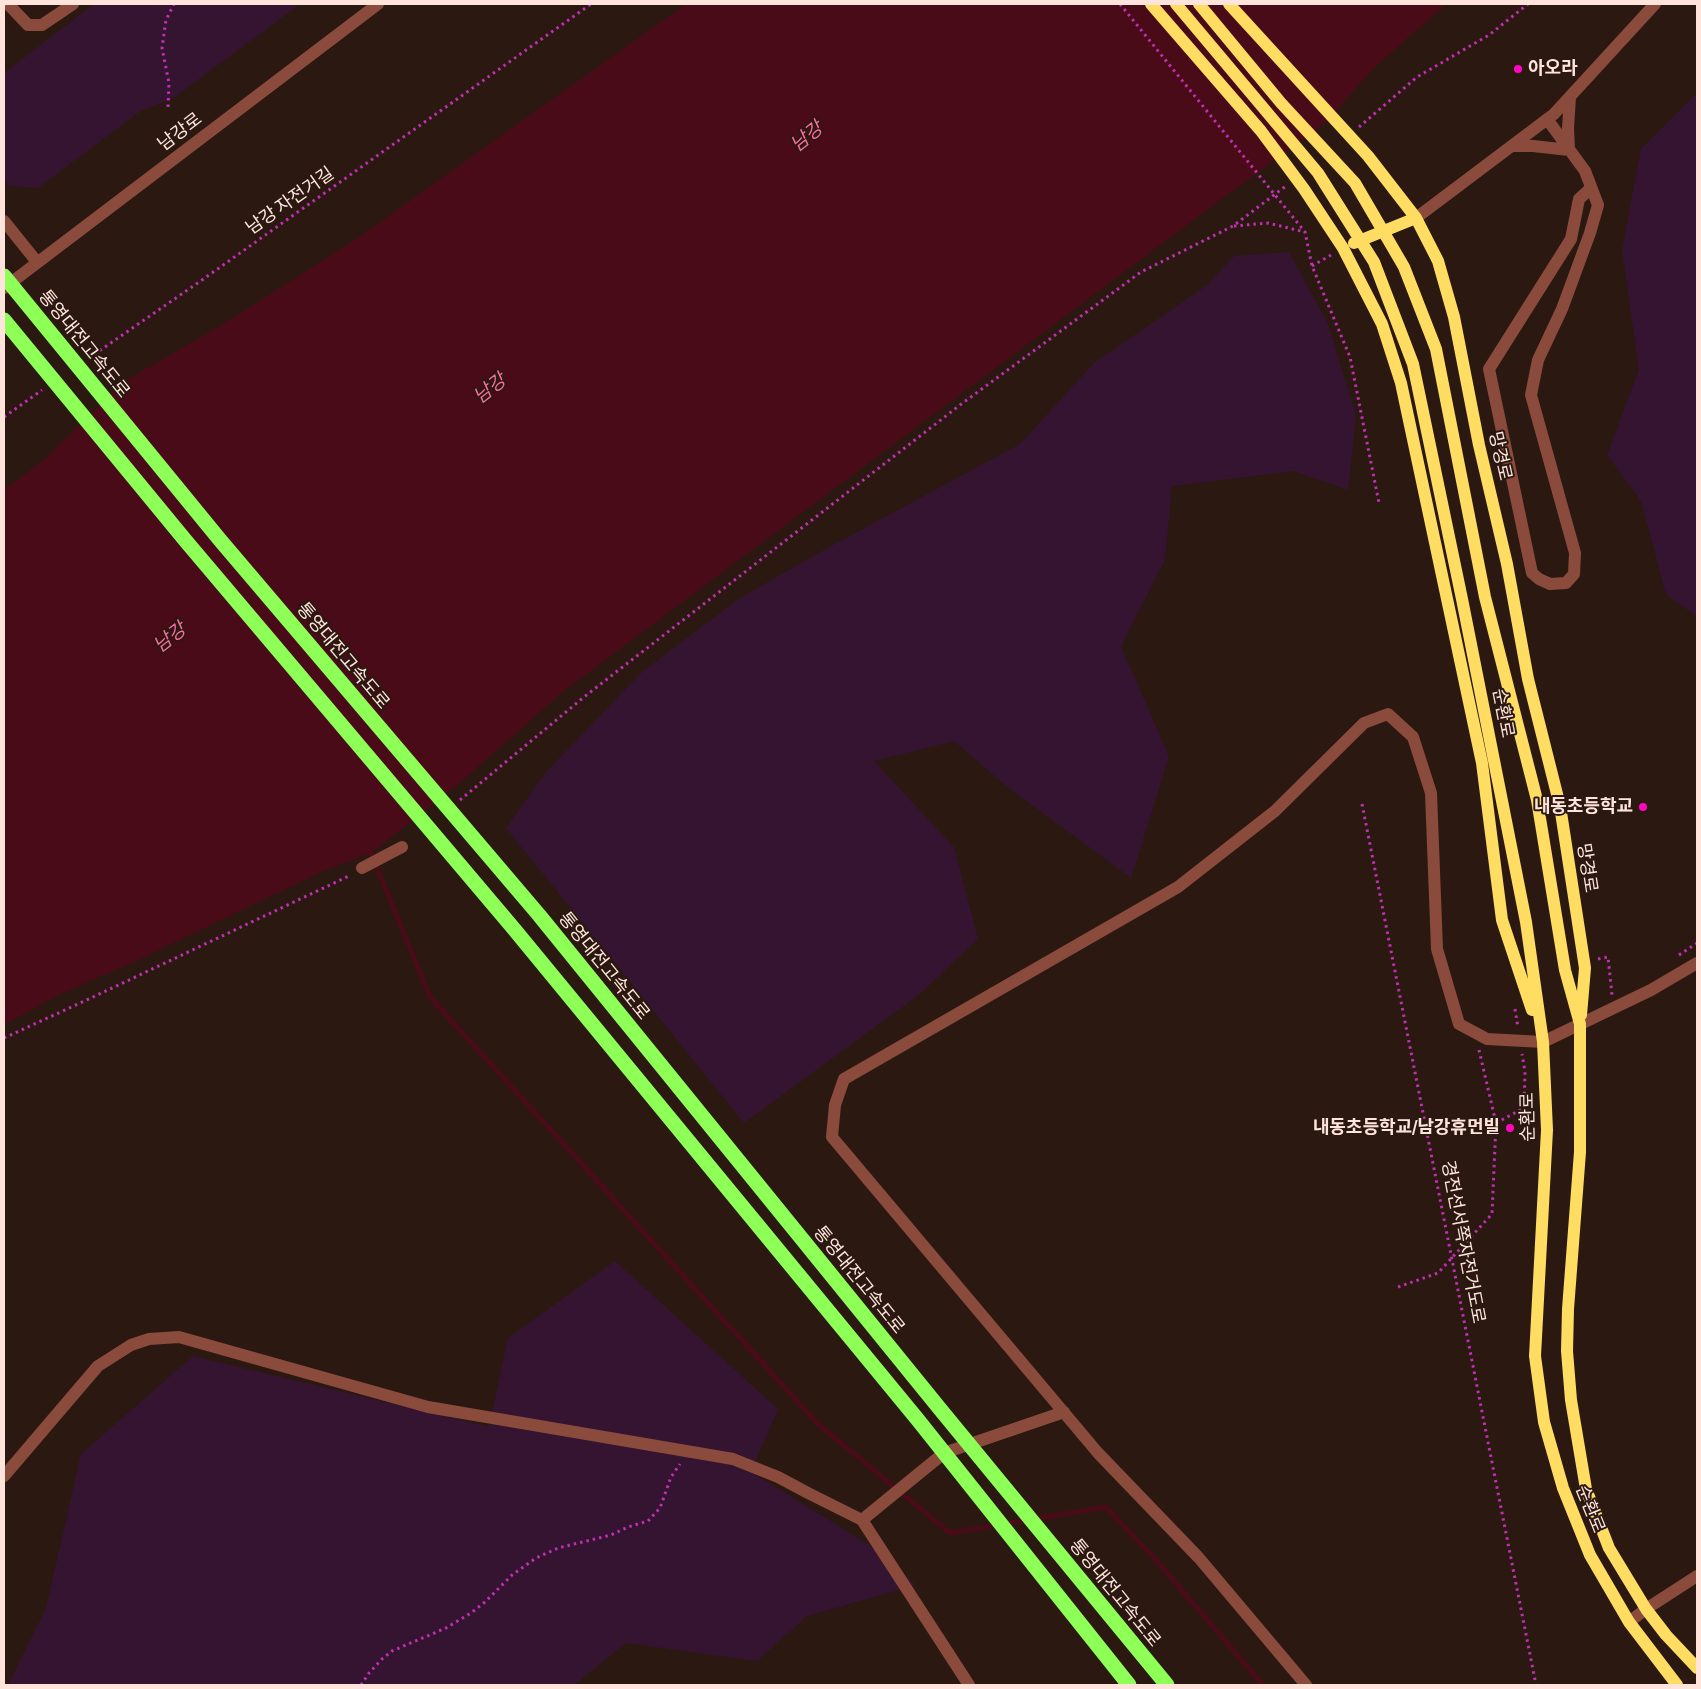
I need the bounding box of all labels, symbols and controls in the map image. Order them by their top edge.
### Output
place label: 아오라 [1528,58,1578,80]
marker: 아오라 [1512,63,1524,75]
street label: 남강로 [154,108,206,156]
water label: 남강 [786,117,828,157]
street label: 남강 자전거길 [242,163,338,239]
street label: 통영대전고속도로 [34,286,134,402]
water label: 남강 [469,369,511,409]
street label: 망경로 [1484,429,1516,483]
street label: 통영대전고속도로 [292,598,394,714]
water label: 남강 [149,618,191,658]
street label: 순환로 [1488,687,1518,739]
place label: 내동초등학교 [1534,796,1633,818]
marker: 내동초등학교 [1637,801,1649,813]
street label: 망경로 [1572,842,1602,894]
street label: 통영대전고속도로 [554,908,654,1024]
street label: 순환로 [1517,1092,1539,1142]
place label: 내동초등학교/남강휴먼빌 [1313,1117,1500,1139]
marker: 내동초등학교/남강휴먼빌 [1504,1122,1516,1134]
street label: 경전선서쪽자전거도로 [1437,1159,1489,1325]
street label: 통영대전고속도로 [809,1222,909,1338]
street label: 순환로 [1571,1482,1609,1536]
street label: 통영대전고속도로 [1065,1535,1165,1651]

